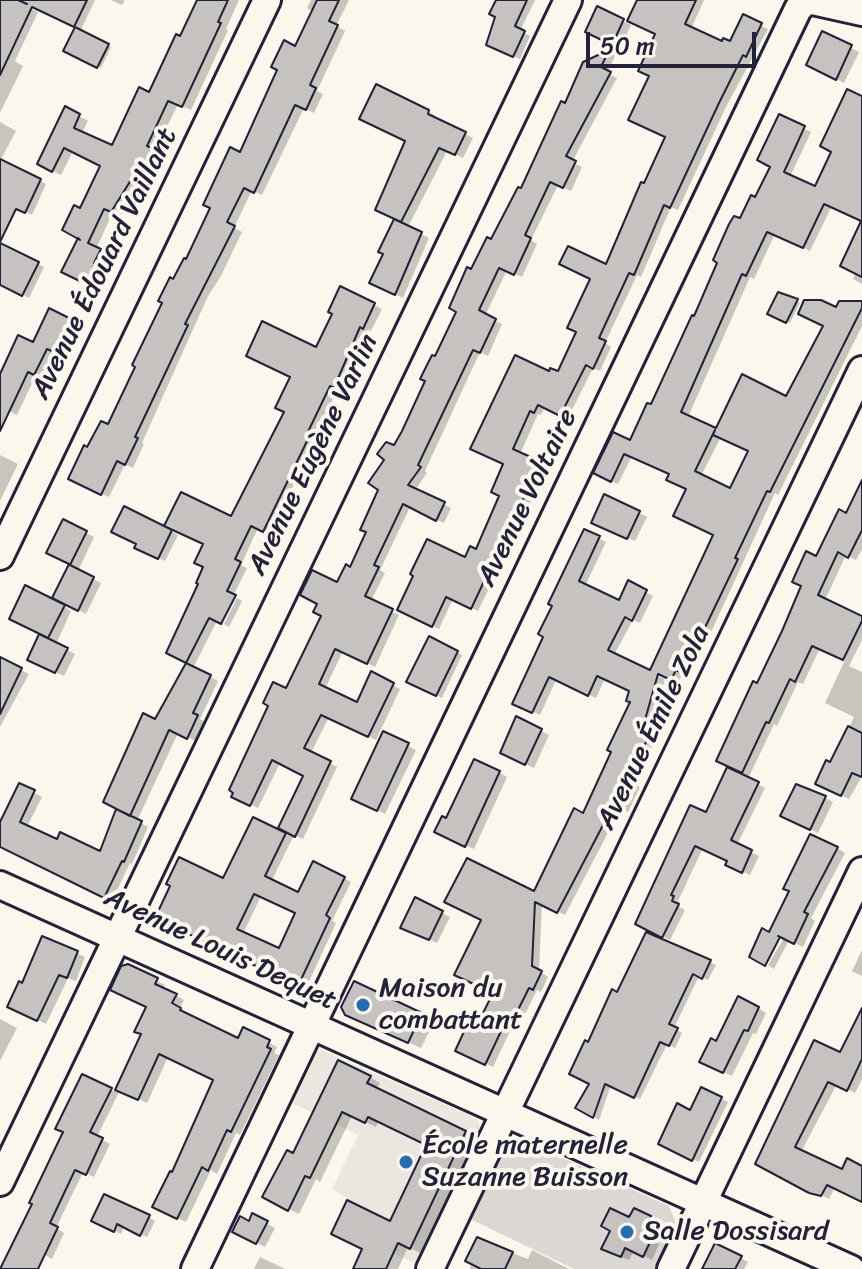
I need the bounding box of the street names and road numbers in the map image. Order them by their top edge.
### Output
street label: Avenue Édouard Vaillant [25,123,185,405]
street label: Avenue Eugène Varlin [241,329,387,581]
street label: Avenue Voltaire [471,404,585,592]
street label: Avenue Émile Zola [590,621,718,835]
street label: Avenue Louis Dequet [99,881,341,1019]

